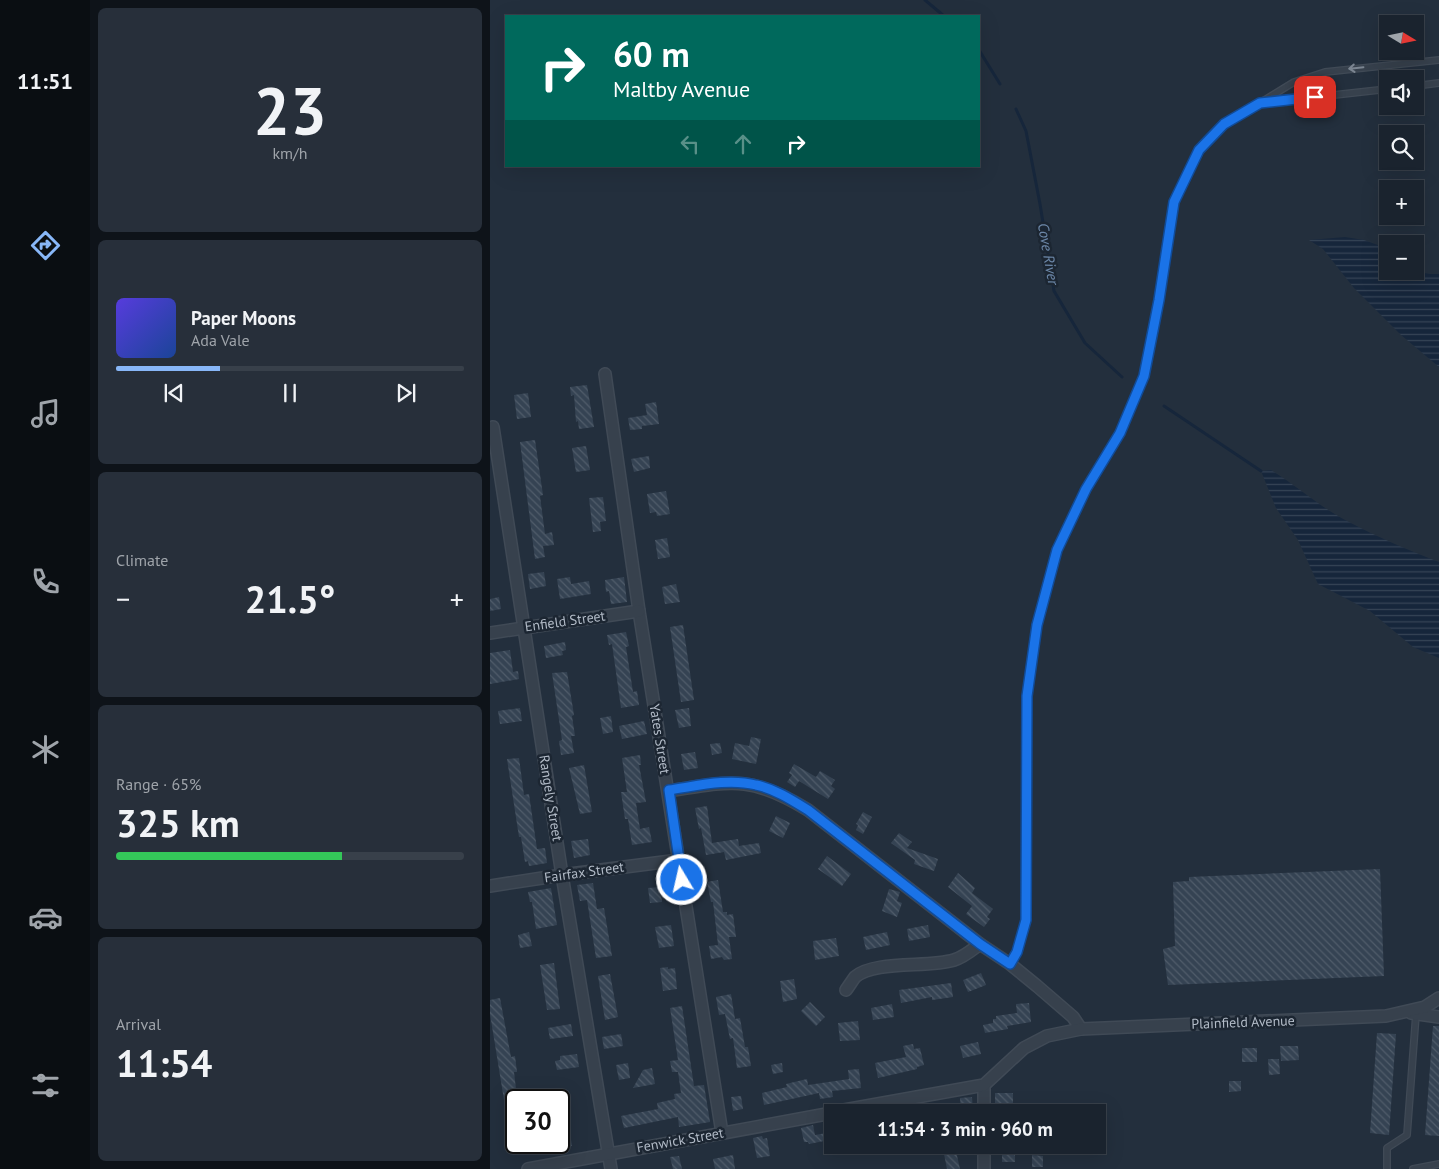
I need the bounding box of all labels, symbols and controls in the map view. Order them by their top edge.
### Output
north arrow [1379,15,1424,60]
map controls [1379,15,1424,280]
text: 60 m [613,31,690,77]
icon: right [530,35,595,100]
one-way arrow [1348,64,1364,73]
text: 11:51 [17,67,73,95]
text: 23 [253,68,327,152]
button: sound [1379,70,1424,115]
text: Maltby Avenue [613,75,750,103]
pin [1294,76,1336,118]
icon: arrive [1301,83,1329,111]
button: search [1379,125,1424,170]
icon: left [676,130,704,158]
icon: ahead [729,130,757,158]
icon: right [782,130,810,158]
text: km/h [272,143,308,163]
button: + [1379,180,1424,225]
water label: Cove River [1034,221,1063,287]
icon: directions [28,228,63,263]
button: − [1379,235,1424,280]
text: Paper Moons [191,306,296,330]
text: Ada Vale [191,330,250,350]
icon: previous [160,379,188,407]
icon: pause [276,379,304,407]
icon: next [392,379,420,407]
icon: music [28,396,63,431]
text: Climate [116,550,168,570]
icon: phone [28,564,63,599]
text: 21.5° [245,574,335,623]
text: − [116,580,130,617]
text: + [450,580,464,617]
street label: Enfield Street [524,606,607,636]
street label: Yates Street [646,703,674,776]
icon: climate [28,732,63,767]
street label: Rangely Street [535,754,567,843]
text: Range · 65% [116,774,201,794]
text: 325 km [116,798,240,847]
position arrow [655,853,707,905]
street label: Fairfax Street [543,857,625,887]
icon: car [28,900,63,935]
street label: Plainfield Avenue [1191,1011,1295,1033]
text: Arrival [116,1014,161,1034]
text: 11:54 [116,1038,212,1087]
icon: filters [28,1068,63,1103]
speed limit sign: 30 [505,1089,570,1154]
text: 11:54 · 3 min · 960 m [877,1117,1053,1141]
street label: Fenwick Street [635,1123,725,1157]

